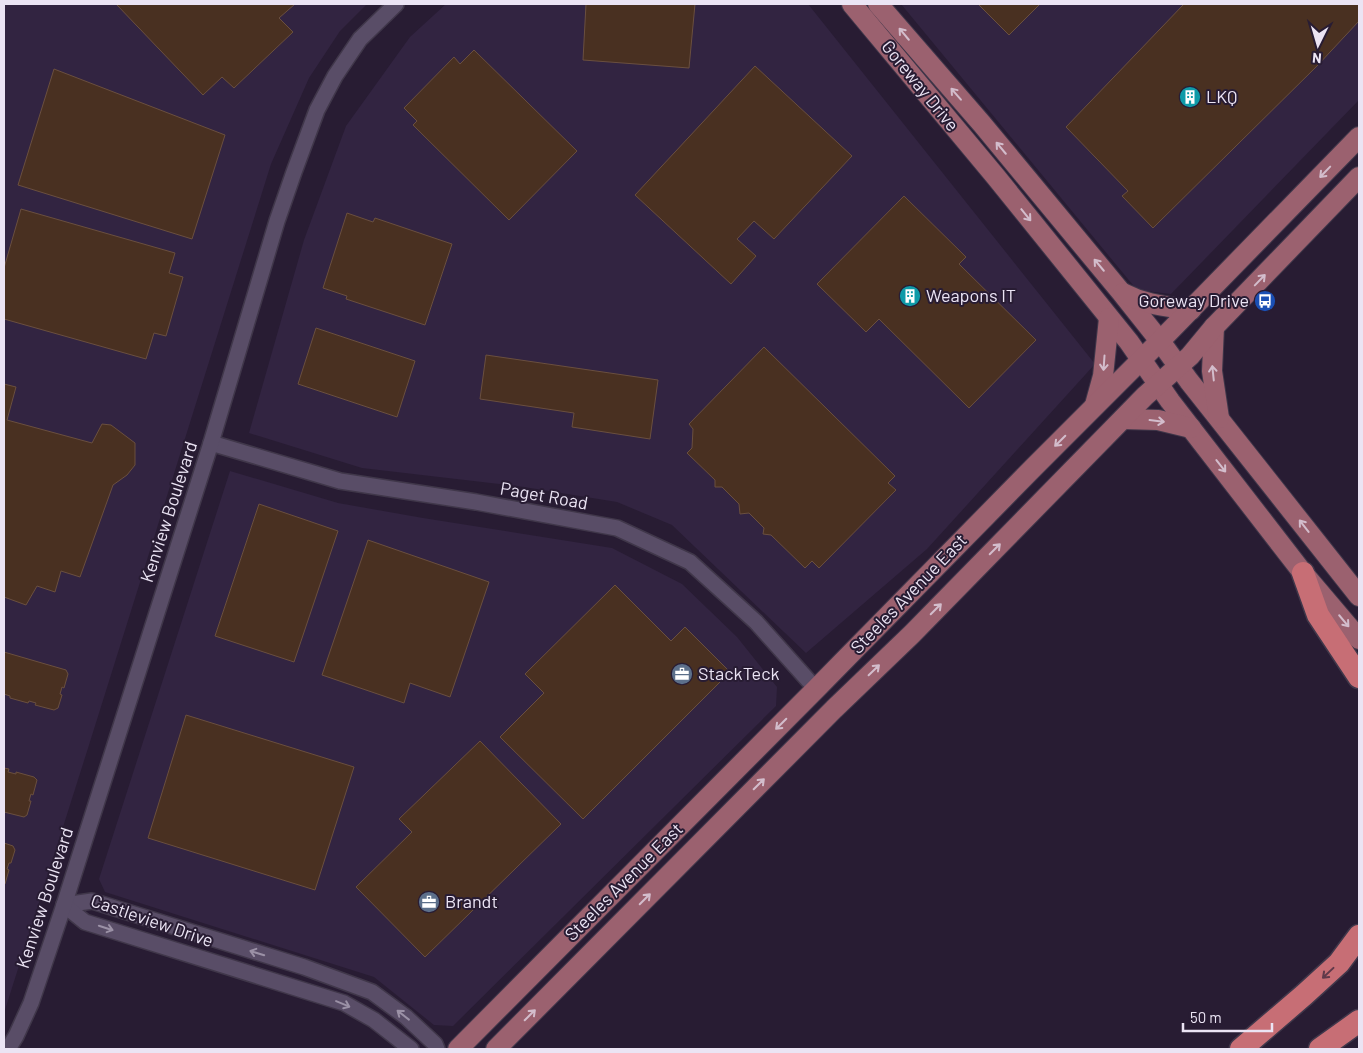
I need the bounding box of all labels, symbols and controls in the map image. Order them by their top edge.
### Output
north arrow [1293,20,1343,70]
one-way arrow [898,28,909,41]
street label: Goreway Drive [877,35,964,135]
text: N [1311,50,1322,67]
building icon: LKQ [1178,85,1202,109]
place label: LKQ [1206,85,1237,107]
one-way arrow [950,88,962,101]
one-way arrow [996,141,1007,154]
one-way arrow [1319,165,1331,178]
one-way arrow [1021,208,1032,221]
one-way arrow [1093,259,1104,272]
one-way arrow [1254,273,1266,286]
building icon: Weapons IT [898,284,922,308]
place label: Weapons IT [926,284,1016,306]
place label: Goreway Drive [1138,289,1249,311]
bus stop icon: Goreway Drive [1253,289,1277,313]
one-way arrow [1100,355,1109,371]
one-way arrow [1209,365,1218,381]
one-way arrow [1149,416,1165,426]
one-way arrow [1054,435,1066,447]
street label: Kenview Boulevard [135,438,201,585]
one-way arrow [1216,459,1226,473]
street label: Paget Road [499,476,590,514]
one-way arrow [1299,519,1309,533]
street label: Steeles Avenue East [846,529,971,658]
one-way arrow [989,543,1001,556]
one-way arrow [930,603,942,615]
one-way arrow [1338,614,1350,627]
office icon: StackTeck [670,662,694,686]
place label: StackTeck [698,662,780,684]
one-way arrow [868,664,881,676]
one-way arrow [775,718,788,730]
one-way arrow [753,778,765,790]
street label: Steeles Avenue East [560,818,687,945]
street label: Kenview Boulevard [11,824,77,971]
street label: Castleview Drive [88,889,216,951]
office icon: Brandt [417,890,441,914]
place label: Brandt [445,890,498,912]
one-way arrow [638,894,650,906]
one-way arrow [97,924,113,934]
one-way arrow [250,947,266,957]
one-way arrow [1321,967,1334,979]
one-way arrow [335,999,350,1009]
scale bar [1183,1000,1272,1032]
one-way arrow [524,1008,536,1021]
text: 50 m [1190,1008,1222,1026]
one-way arrow [396,1010,410,1020]

